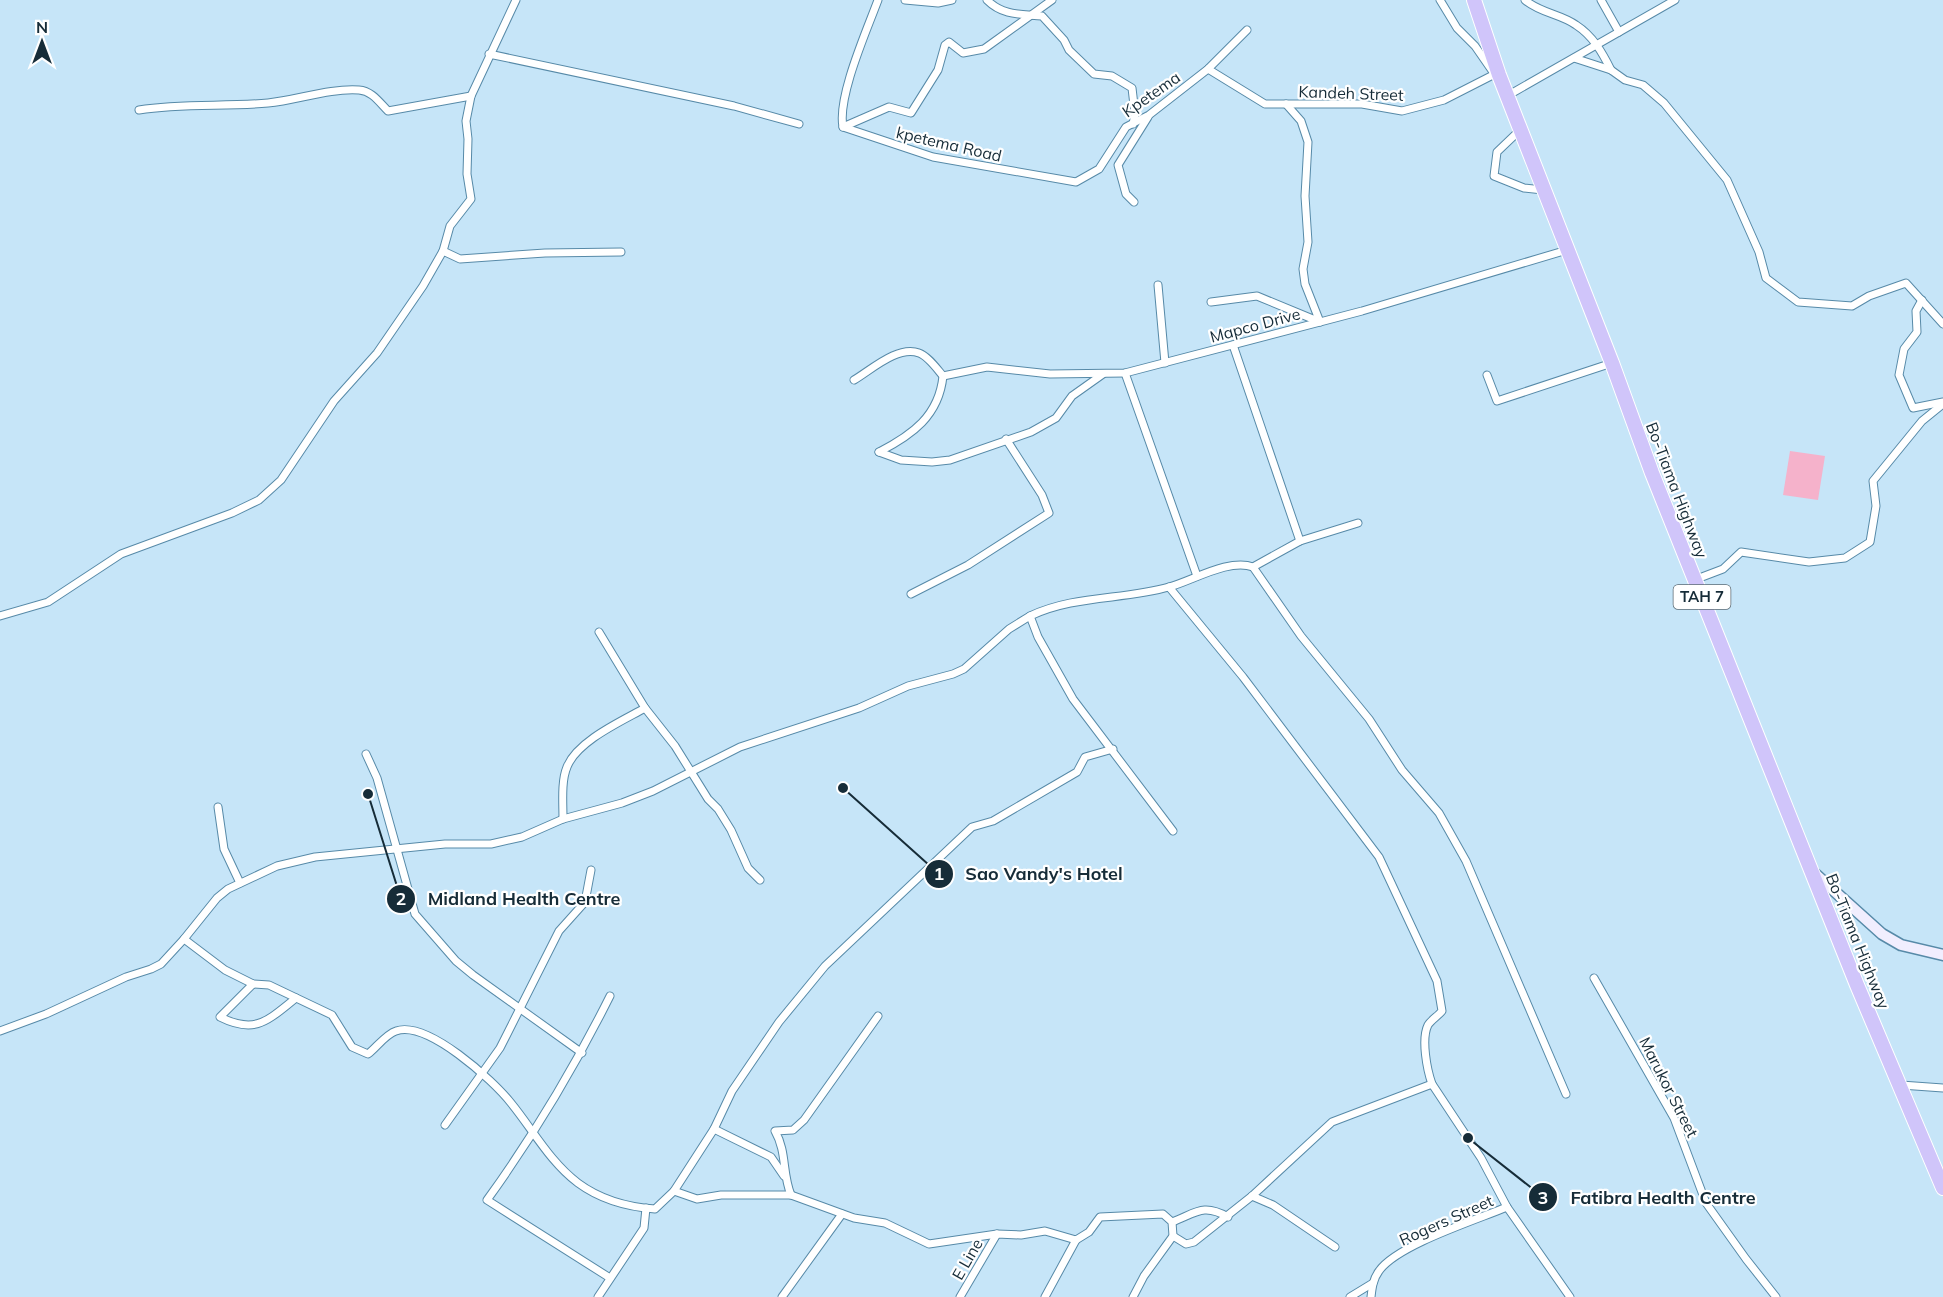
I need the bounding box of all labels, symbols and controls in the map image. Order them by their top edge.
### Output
north arrow [12,12,72,72]
text: N [36,17,48,37]
street label: Kpetema [1118,67,1184,121]
street label: Kandeh Street [1298,81,1404,105]
street label: kpetema Road [894,122,1004,166]
street label: Mapco Drive [1208,303,1302,347]
street label: Bo-Tiama Highway [1642,419,1712,561]
road number: TAH 7 [1674,585,1730,609]
callout: Sao Vandy's Hotel [924,856,1135,892]
text: 1 [934,862,944,885]
text: Sao Vandy's Hotel [965,862,1123,885]
street label: Bo-Tiama Highway [1822,870,1894,1012]
callout: Midland Health Centre [386,881,632,917]
text: 2 [396,887,406,910]
text: Midland Health Centre [428,887,620,910]
street label: Marukor Street [1635,1034,1703,1141]
callout: Fatibra Health Centre [1528,1179,1767,1215]
text: 3 [1538,1186,1548,1209]
text: Fatibra Health Centre [1570,1186,1756,1209]
street label: Rogers Street [1396,1190,1496,1250]
street label: E Line [947,1235,987,1283]

